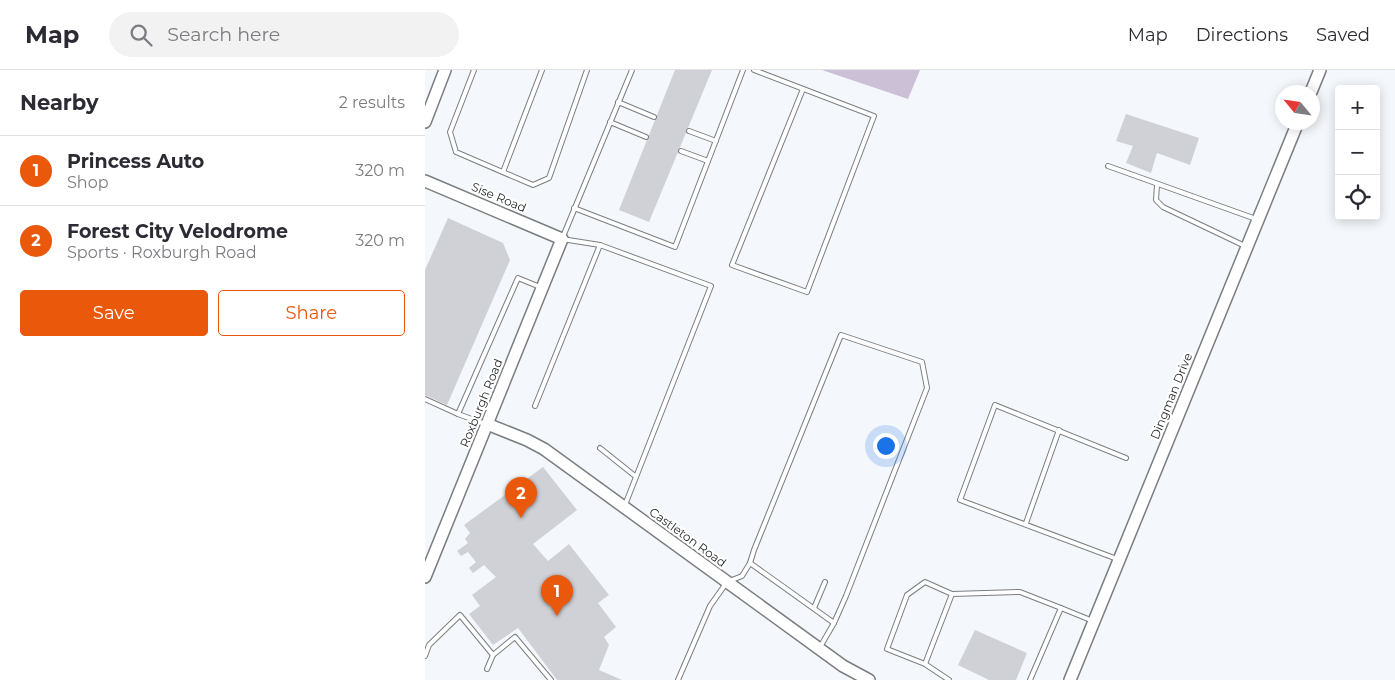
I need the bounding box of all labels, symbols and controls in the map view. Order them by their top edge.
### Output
search box [109,12,459,57]
text: Map [25,20,79,49]
icon: search [127,21,155,49]
text: Search here [167,23,280,46]
text: Map [1128,24,1168,46]
text: Directions [1196,24,1288,46]
text: Saved [1316,24,1370,46]
north arrow [1275,85,1320,130]
map controls [1335,85,1380,220]
button: + [1335,85,1380,130]
text: Nearby [20,90,99,115]
text: 2 results [339,93,405,112]
button: − [1335,130,1380,175]
text: Princess Auto [67,150,204,173]
text: 1 [33,161,39,180]
text: 320 m [355,161,405,180]
text: Shop [67,173,109,192]
button: locate [1335,175,1380,220]
street label: Sise Road [469,179,529,215]
text: Forest City Velodrome [67,220,288,243]
text: 2 [31,231,41,250]
text: 320 m [355,231,405,250]
text: Sports · Roxburgh Road [67,243,257,262]
button: Save [20,290,208,336]
button: Share [218,290,405,336]
street label: Dingman Drive [1147,351,1195,441]
street label: Roxburgh Road [456,357,506,449]
your location [873,433,899,459]
pin: 2 [505,477,537,518]
street label: Castleton Road [647,504,729,570]
pin: 1 [541,575,573,616]

